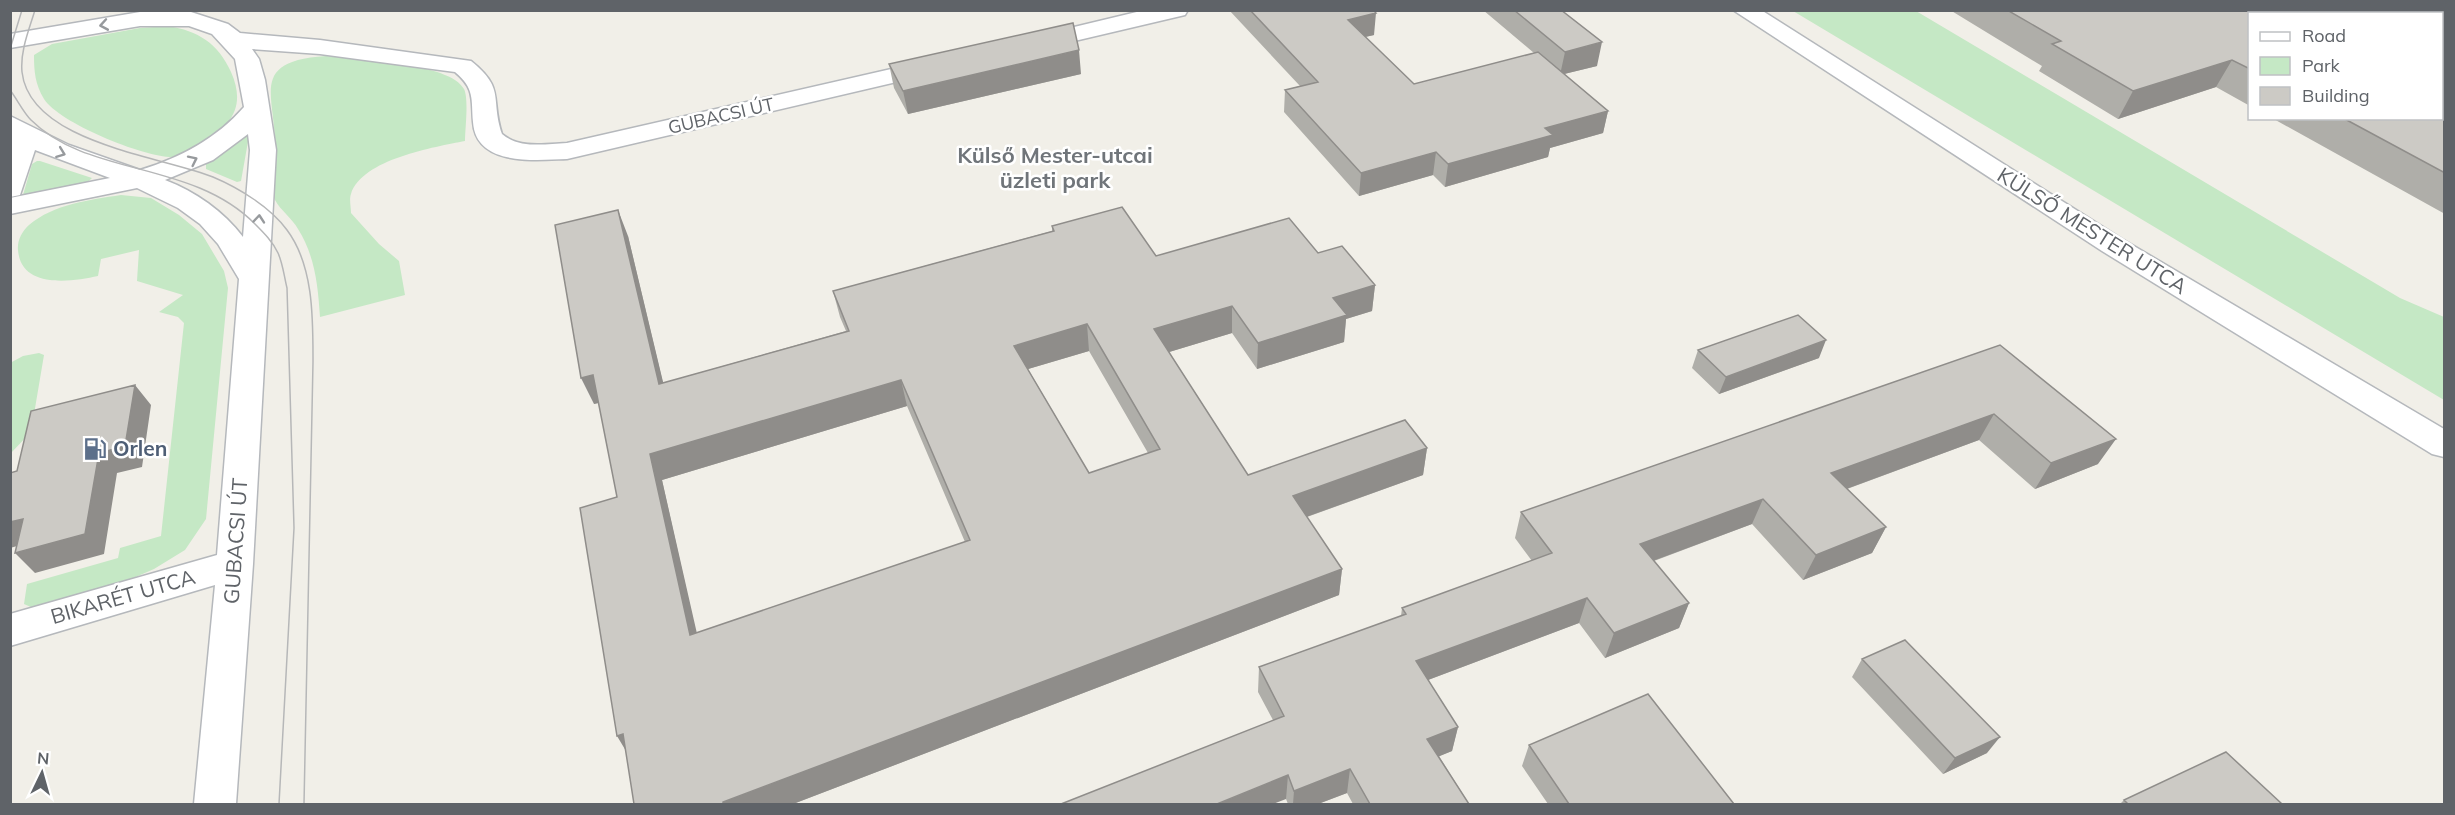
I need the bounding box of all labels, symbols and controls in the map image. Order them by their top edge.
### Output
legend [2248,12,2443,120]
one-way arrow [99,18,109,31]
text: Road [2302,24,2346,47]
text: Park [2302,54,2341,77]
text: Building [2302,84,2370,107]
street label: GUBACSI ÚT [666,92,776,139]
district label: Külső Mester-utcai üzleti park [957,141,1153,194]
one-way arrow [55,146,66,158]
one-way arrow [187,156,198,168]
street label: KÜLSŐ MESTER UTCA [1993,161,2193,299]
one-way arrow [252,214,265,223]
place label: Orlen [113,435,167,461]
fuel station icon: Orlen [82,436,108,462]
street label: GUBACSI ÚT [218,477,252,605]
street label: BIKARÉT UTCA [47,563,199,629]
north arrow [12,743,72,803]
text: N [36,748,50,769]

